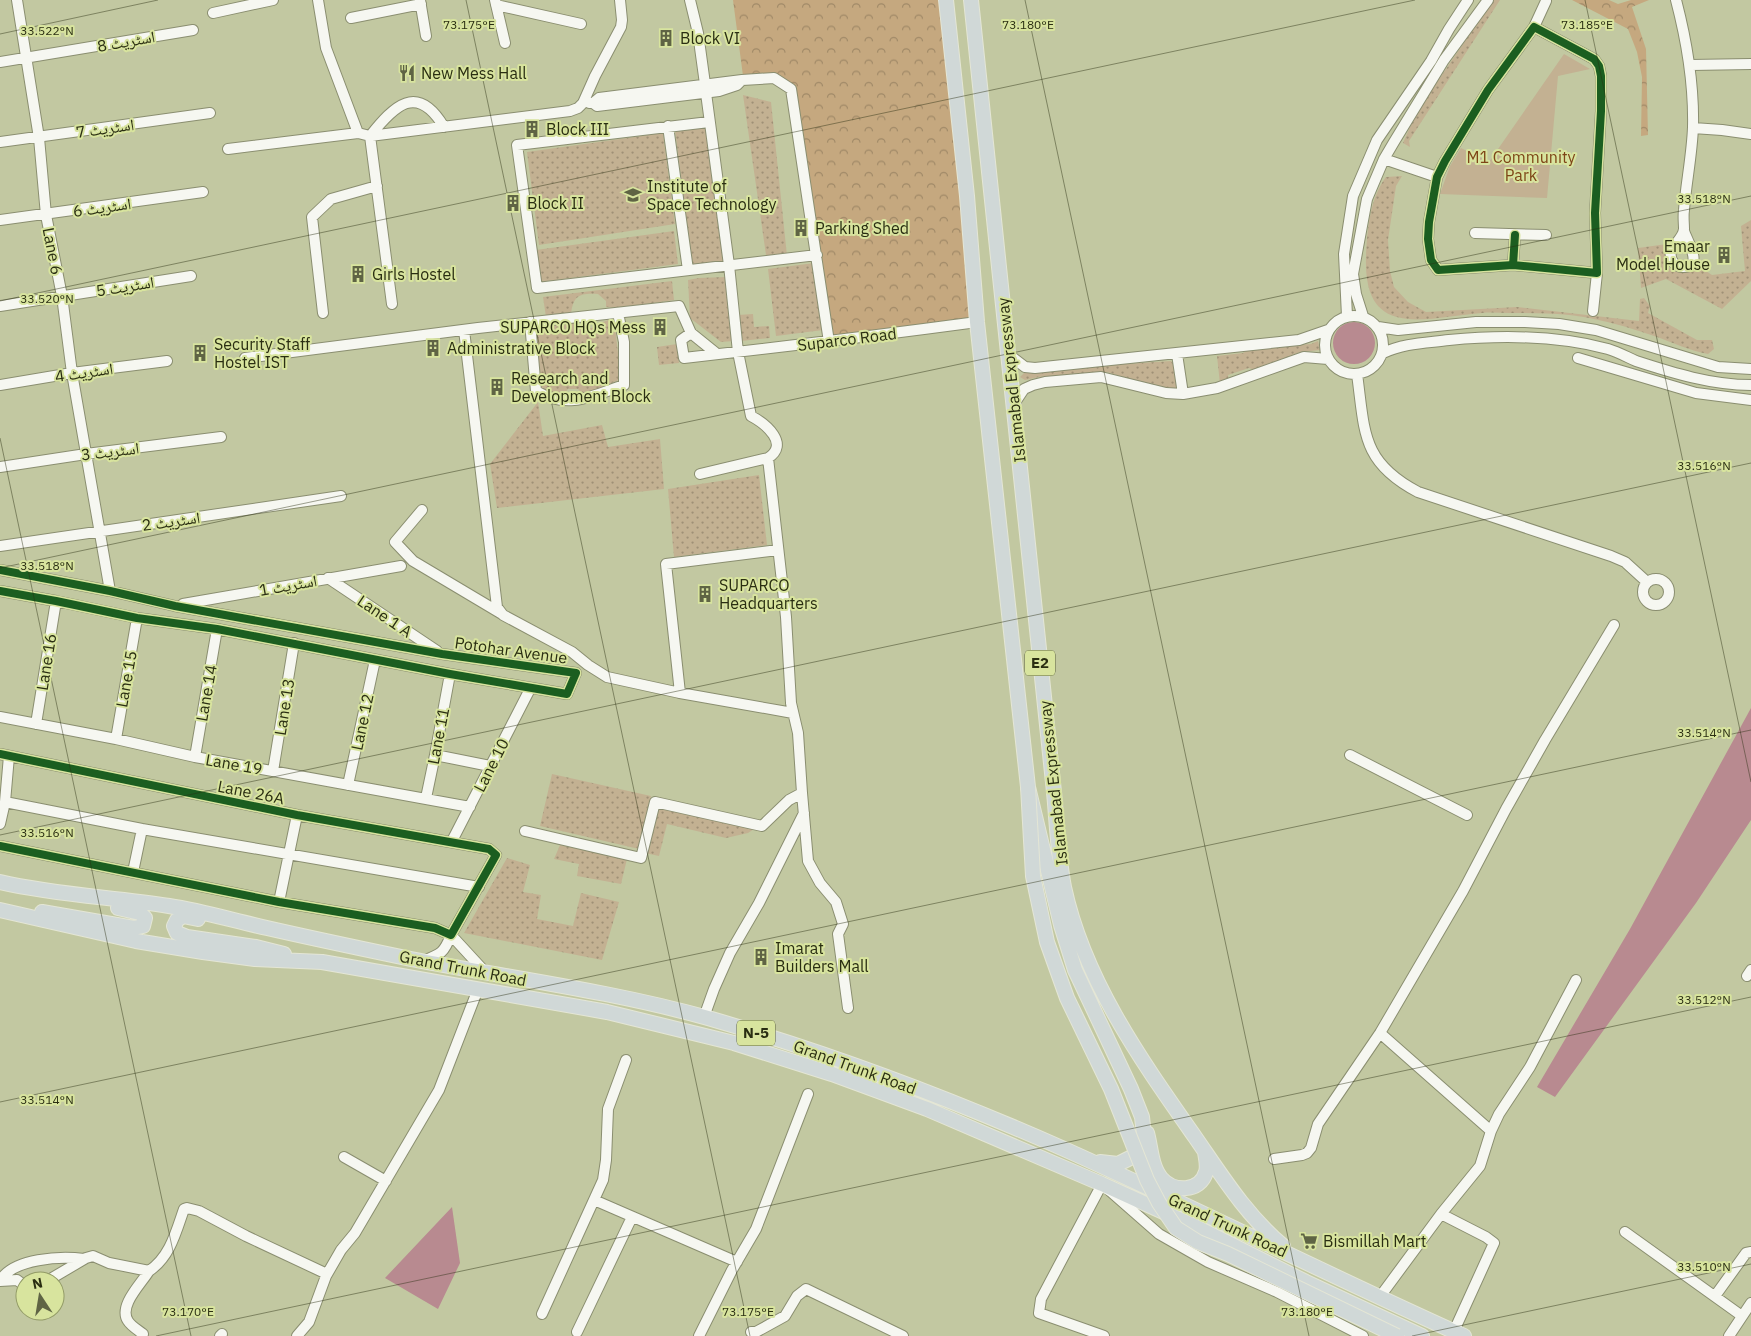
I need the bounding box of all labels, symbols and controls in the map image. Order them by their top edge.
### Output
text: 73.175°E [443,17,495,32]
text: 73.180°E [1002,17,1054,32]
text: 73.185°E [1561,17,1613,32]
text: 33.522°N [20,23,74,38]
street label: اسٹریٹ 8 [95,26,157,56]
building icon: Block VI [656,28,676,48]
place label: Block VI [680,28,740,48]
restaurant icon: New Mess Hall [397,63,417,83]
place label: New Mess Hall [421,63,527,83]
street label: اسٹریٹ 7 [75,114,135,142]
building icon: Block III [522,119,542,139]
place label: Block III [546,119,609,139]
park label: M1 Community Park [1467,147,1576,185]
place label: Institute of Space Technology [647,176,777,214]
school or university icon: Institute of Space Technology [623,185,643,205]
text: 33.518°N [1677,191,1731,206]
street label: اسٹریٹ 6 [72,193,132,221]
building icon: Block II [503,193,523,213]
place label: Block II [527,193,584,213]
building icon: Parking Shed [791,218,811,238]
place label: Parking Shed [815,218,909,238]
street label: Lane 6 [39,226,67,276]
place label: Emaar Model House [1616,236,1710,274]
building icon: Emaar Model House [1714,245,1734,265]
building icon: Girls Hostel [348,264,368,284]
place label: Girls Hostel [372,264,456,284]
street label: اسٹریٹ 5 [95,272,155,300]
text: 33.520°N [20,291,74,306]
street label: Islamabad Expressway [992,297,1030,463]
place label: SUPARCO HQs Mess [500,317,646,337]
building icon: SUPARCO HQs Mess [650,317,670,337]
street label: Suparco Road [796,323,898,355]
place label: Security Staff Hostel IST [214,334,310,372]
building icon: Administrative Block [423,338,443,358]
place label: Administrative Block [447,338,596,358]
building icon: Security Staff Hostel IST [190,343,210,363]
street label: اسٹریٹ 4 [54,358,114,386]
place label: Research and Development Block [511,368,652,406]
building icon: Research and Development Block [487,377,507,397]
street label: اسٹریٹ 3 [80,438,140,464]
text: 33.516°N [1677,458,1731,473]
street label: اسٹریٹ 2 [141,507,201,535]
text: 33.518°N [20,558,74,573]
street label: اسٹریٹ 1 [257,570,319,600]
place label: SUPARCO Headquarters [719,575,818,613]
building icon: SUPARCO Headquarters [695,584,715,604]
street label: Lane 1 A [354,590,416,642]
street label: Lane 16 [32,632,60,692]
street label: Potohar Avenue [453,632,569,668]
street label: Lane 15 [111,649,141,709]
road number: E2 [1025,650,1055,676]
street label: Lane 14 [191,663,221,723]
street label: Lane 13 [270,677,298,737]
street label: Lane 12 [346,692,378,752]
street label: Islamabad Expressway [1034,700,1072,866]
street label: Lane 11 [423,706,453,766]
text: 33.514°N [1677,725,1731,740]
street label: Lane 10 [469,735,513,795]
street label: Lane 19 [204,749,264,779]
street label: Lane 26A [216,776,286,808]
text: 33.516°N [20,825,74,840]
place label: Imarat Builders Mall [775,938,869,976]
street label: Grand Trunk Road [398,946,528,990]
building icon: Imarat Builders Mall [751,947,771,967]
text: 33.512°N [1677,992,1731,1007]
road number: N-5 [737,1020,775,1046]
street label: Grand Trunk Road [791,1036,919,1098]
text: 33.514°N [20,1092,74,1107]
street label: Grand Trunk Road [1165,1189,1291,1261]
supermarket icon: Bismillah Mart [1299,1231,1319,1251]
place label: Bismillah Mart [1323,1231,1426,1251]
text: 33.510°N [1677,1259,1731,1274]
north arrow [15,1271,65,1321]
text: N [30,1273,44,1293]
text: 73.170°E [162,1304,214,1319]
text: 73.175°E [722,1304,774,1319]
text: 73.180°E [1281,1304,1333,1319]

